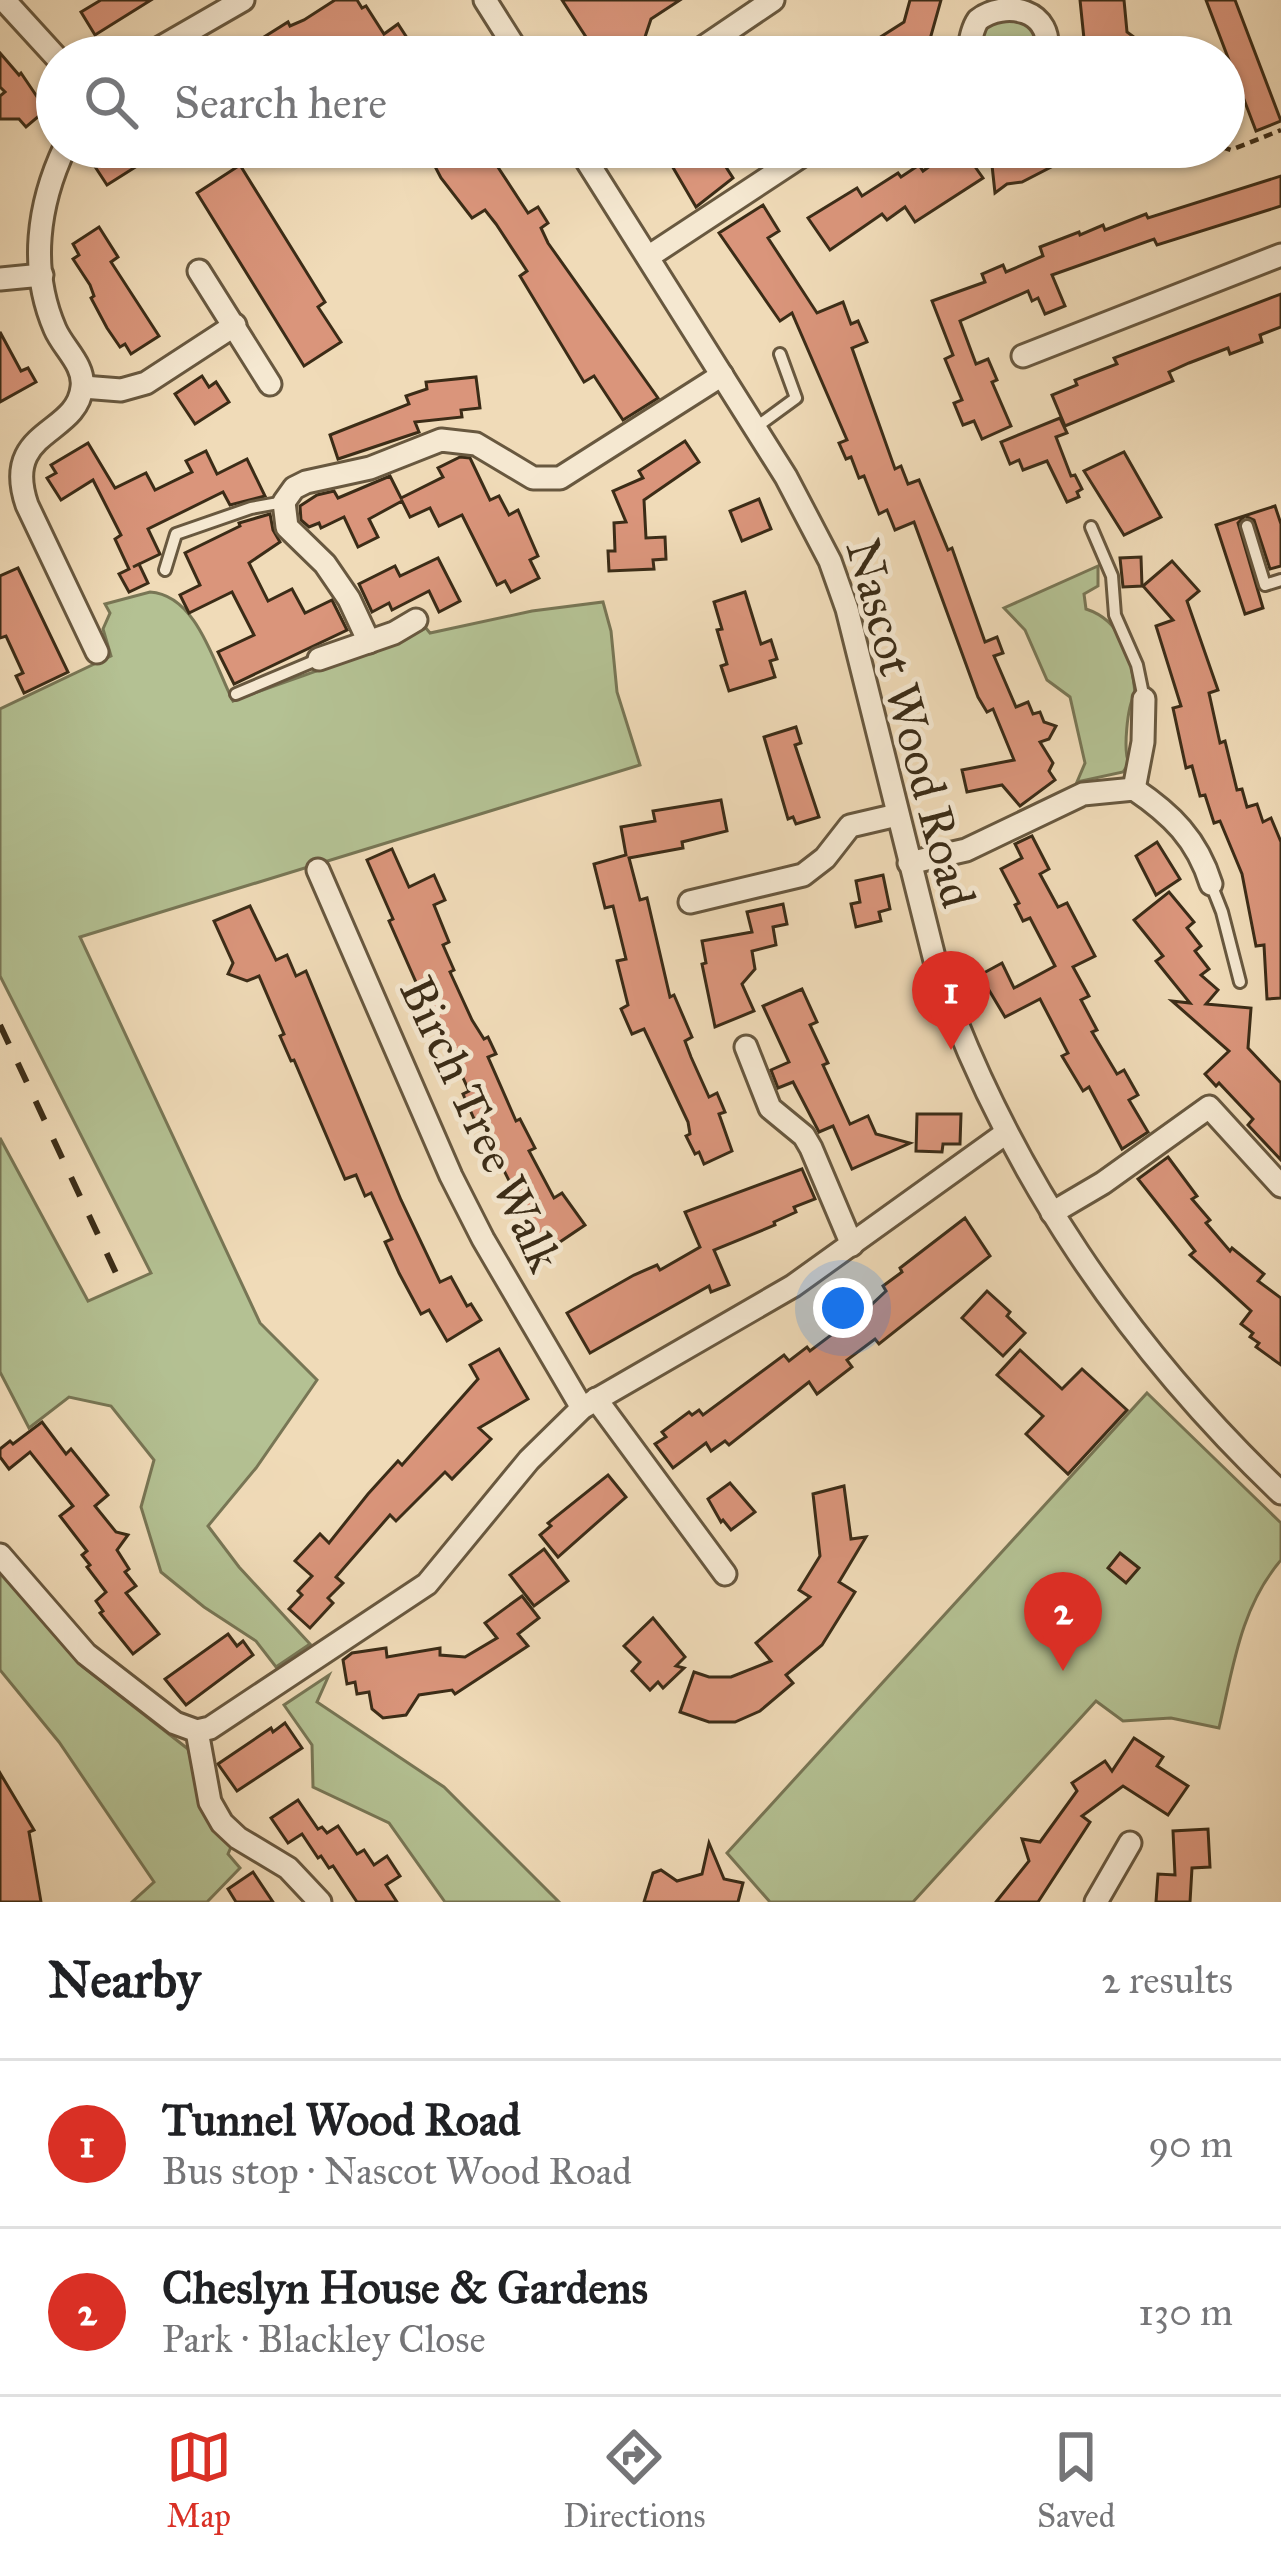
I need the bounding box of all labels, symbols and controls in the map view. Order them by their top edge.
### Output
search box [36,36,1245,168]
icon: search [78,69,144,135]
text: Search here [174,75,387,130]
street label: Nascot Wood Road [833,532,989,914]
pin: 1 [912,951,990,1050]
street label: Birch Tree Walk [387,967,575,1281]
your location [813,1278,873,1338]
pin: 2 [1024,1572,1102,1671]
text: Nearby [48,1949,200,2011]
text: 2 results [1101,1956,1233,2004]
text: Tunnel Wood Road [162,2092,520,2147]
text: 1 [79,2120,95,2168]
text: 90 m [1148,2120,1233,2168]
text: Bus stop · Nascot Wood Road [162,2147,632,2195]
text: Cheslyn House & Gardens [162,2260,648,2315]
text: 2 [77,2288,97,2336]
text: 130 m [1138,2288,1233,2336]
text: Park · Blackley Close [162,2315,486,2363]
tab: Map [166,2424,232,2536]
tab: Directions [563,2424,705,2536]
tab: Saved [1037,2424,1115,2536]

